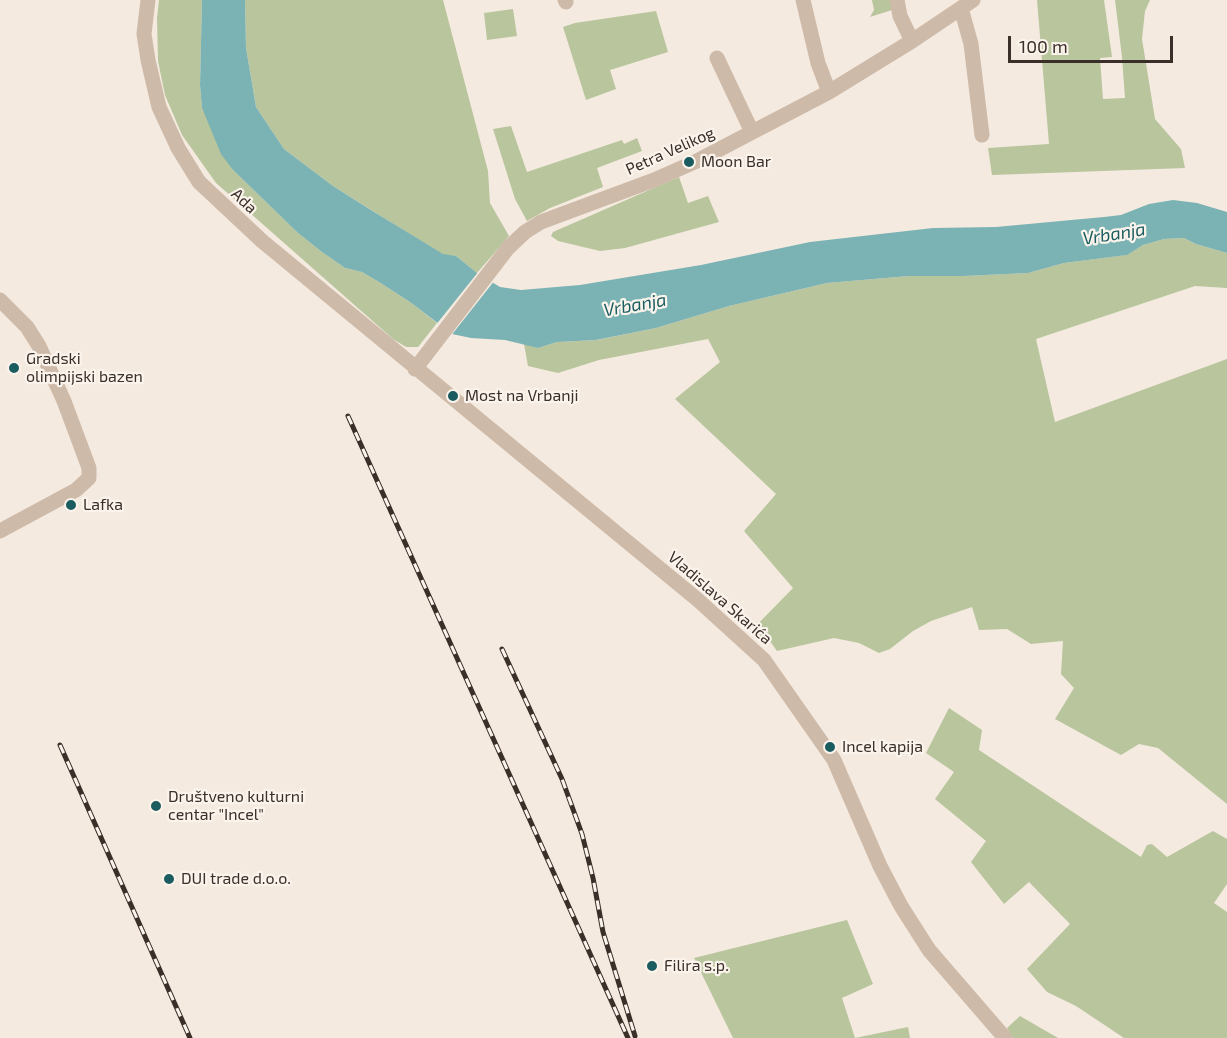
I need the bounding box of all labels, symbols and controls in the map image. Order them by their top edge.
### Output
scale bar [1011,24,1176,62]
text: 100 m [1019,35,1068,57]
street label: Petra Velikog [623,123,717,179]
place label: Moon Bar [701,152,771,172]
marker: Moon Bar [682,155,696,169]
street label: Ada [227,184,261,218]
water label: Vrbanja [1081,218,1147,250]
water label: Vrbanja [602,289,668,321]
place label: Gradski olimpijski bazen [26,349,143,387]
marker: Gradski olimpijski bazen [7,361,21,375]
place label: Most na Vrbanji [465,386,578,406]
marker: Most na Vrbanji [446,389,460,403]
place label: Lafka [83,495,123,515]
marker: Lafka [64,498,78,512]
street label: Vladislava Skarića [664,548,776,648]
place label: Incel kapija [842,737,923,757]
marker: Incel kapija [823,740,837,754]
place label: Društveno kulturni centar "Incel" [168,787,304,825]
marker: Društveno kulturni centar "Incel" [149,799,163,813]
place label: DUI trade d.o.o. [181,869,291,889]
marker: DUI trade d.o.o. [162,872,176,886]
place label: Filira s.p. [664,956,729,976]
marker: Filira s.p. [645,959,659,973]

